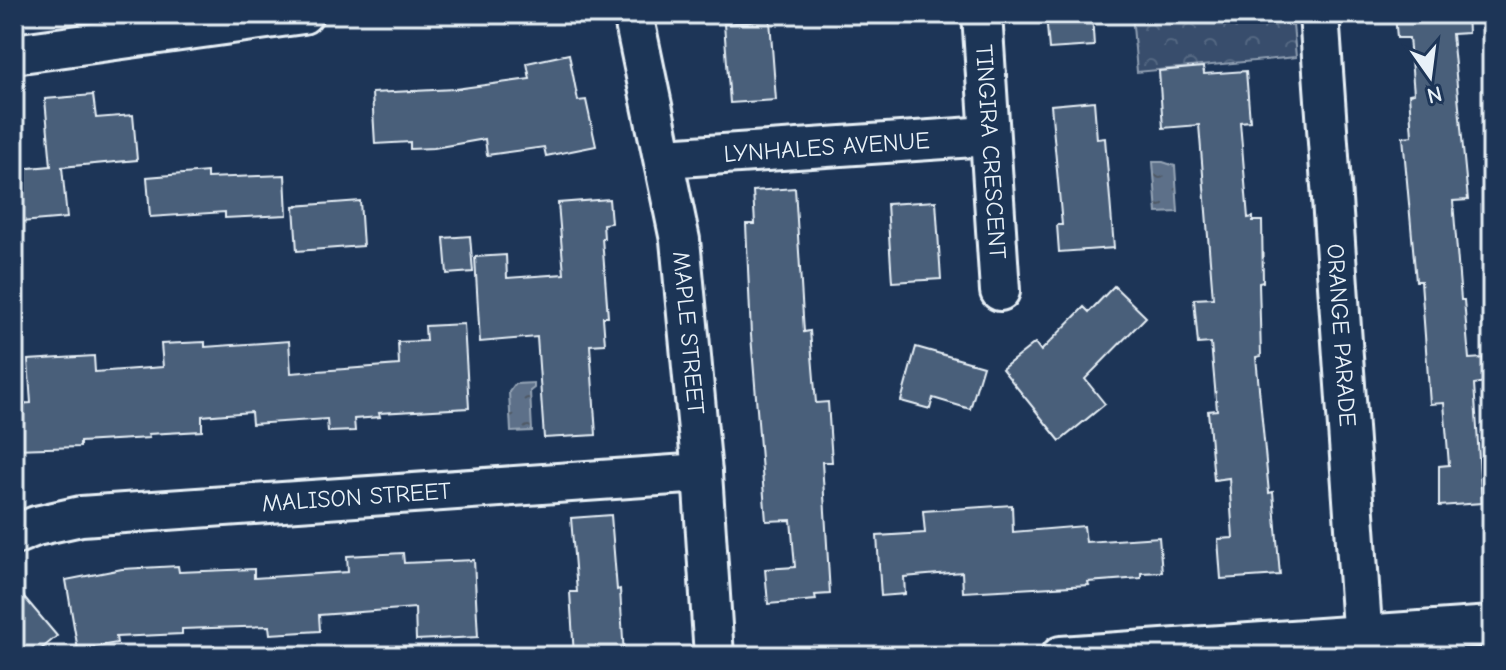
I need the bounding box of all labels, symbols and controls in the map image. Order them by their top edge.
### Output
north arrow [1390,36,1470,116]
street label: TINGIRA CRESCENT [970,44,1012,260]
text: N [1424,80,1445,109]
street label: LYNHALES AVENUE [723,126,931,168]
street label: ORANGE PARADE [1321,243,1362,428]
street label: MAPLE STREET [667,250,710,416]
street label: MALISON STREET [261,476,452,517]

